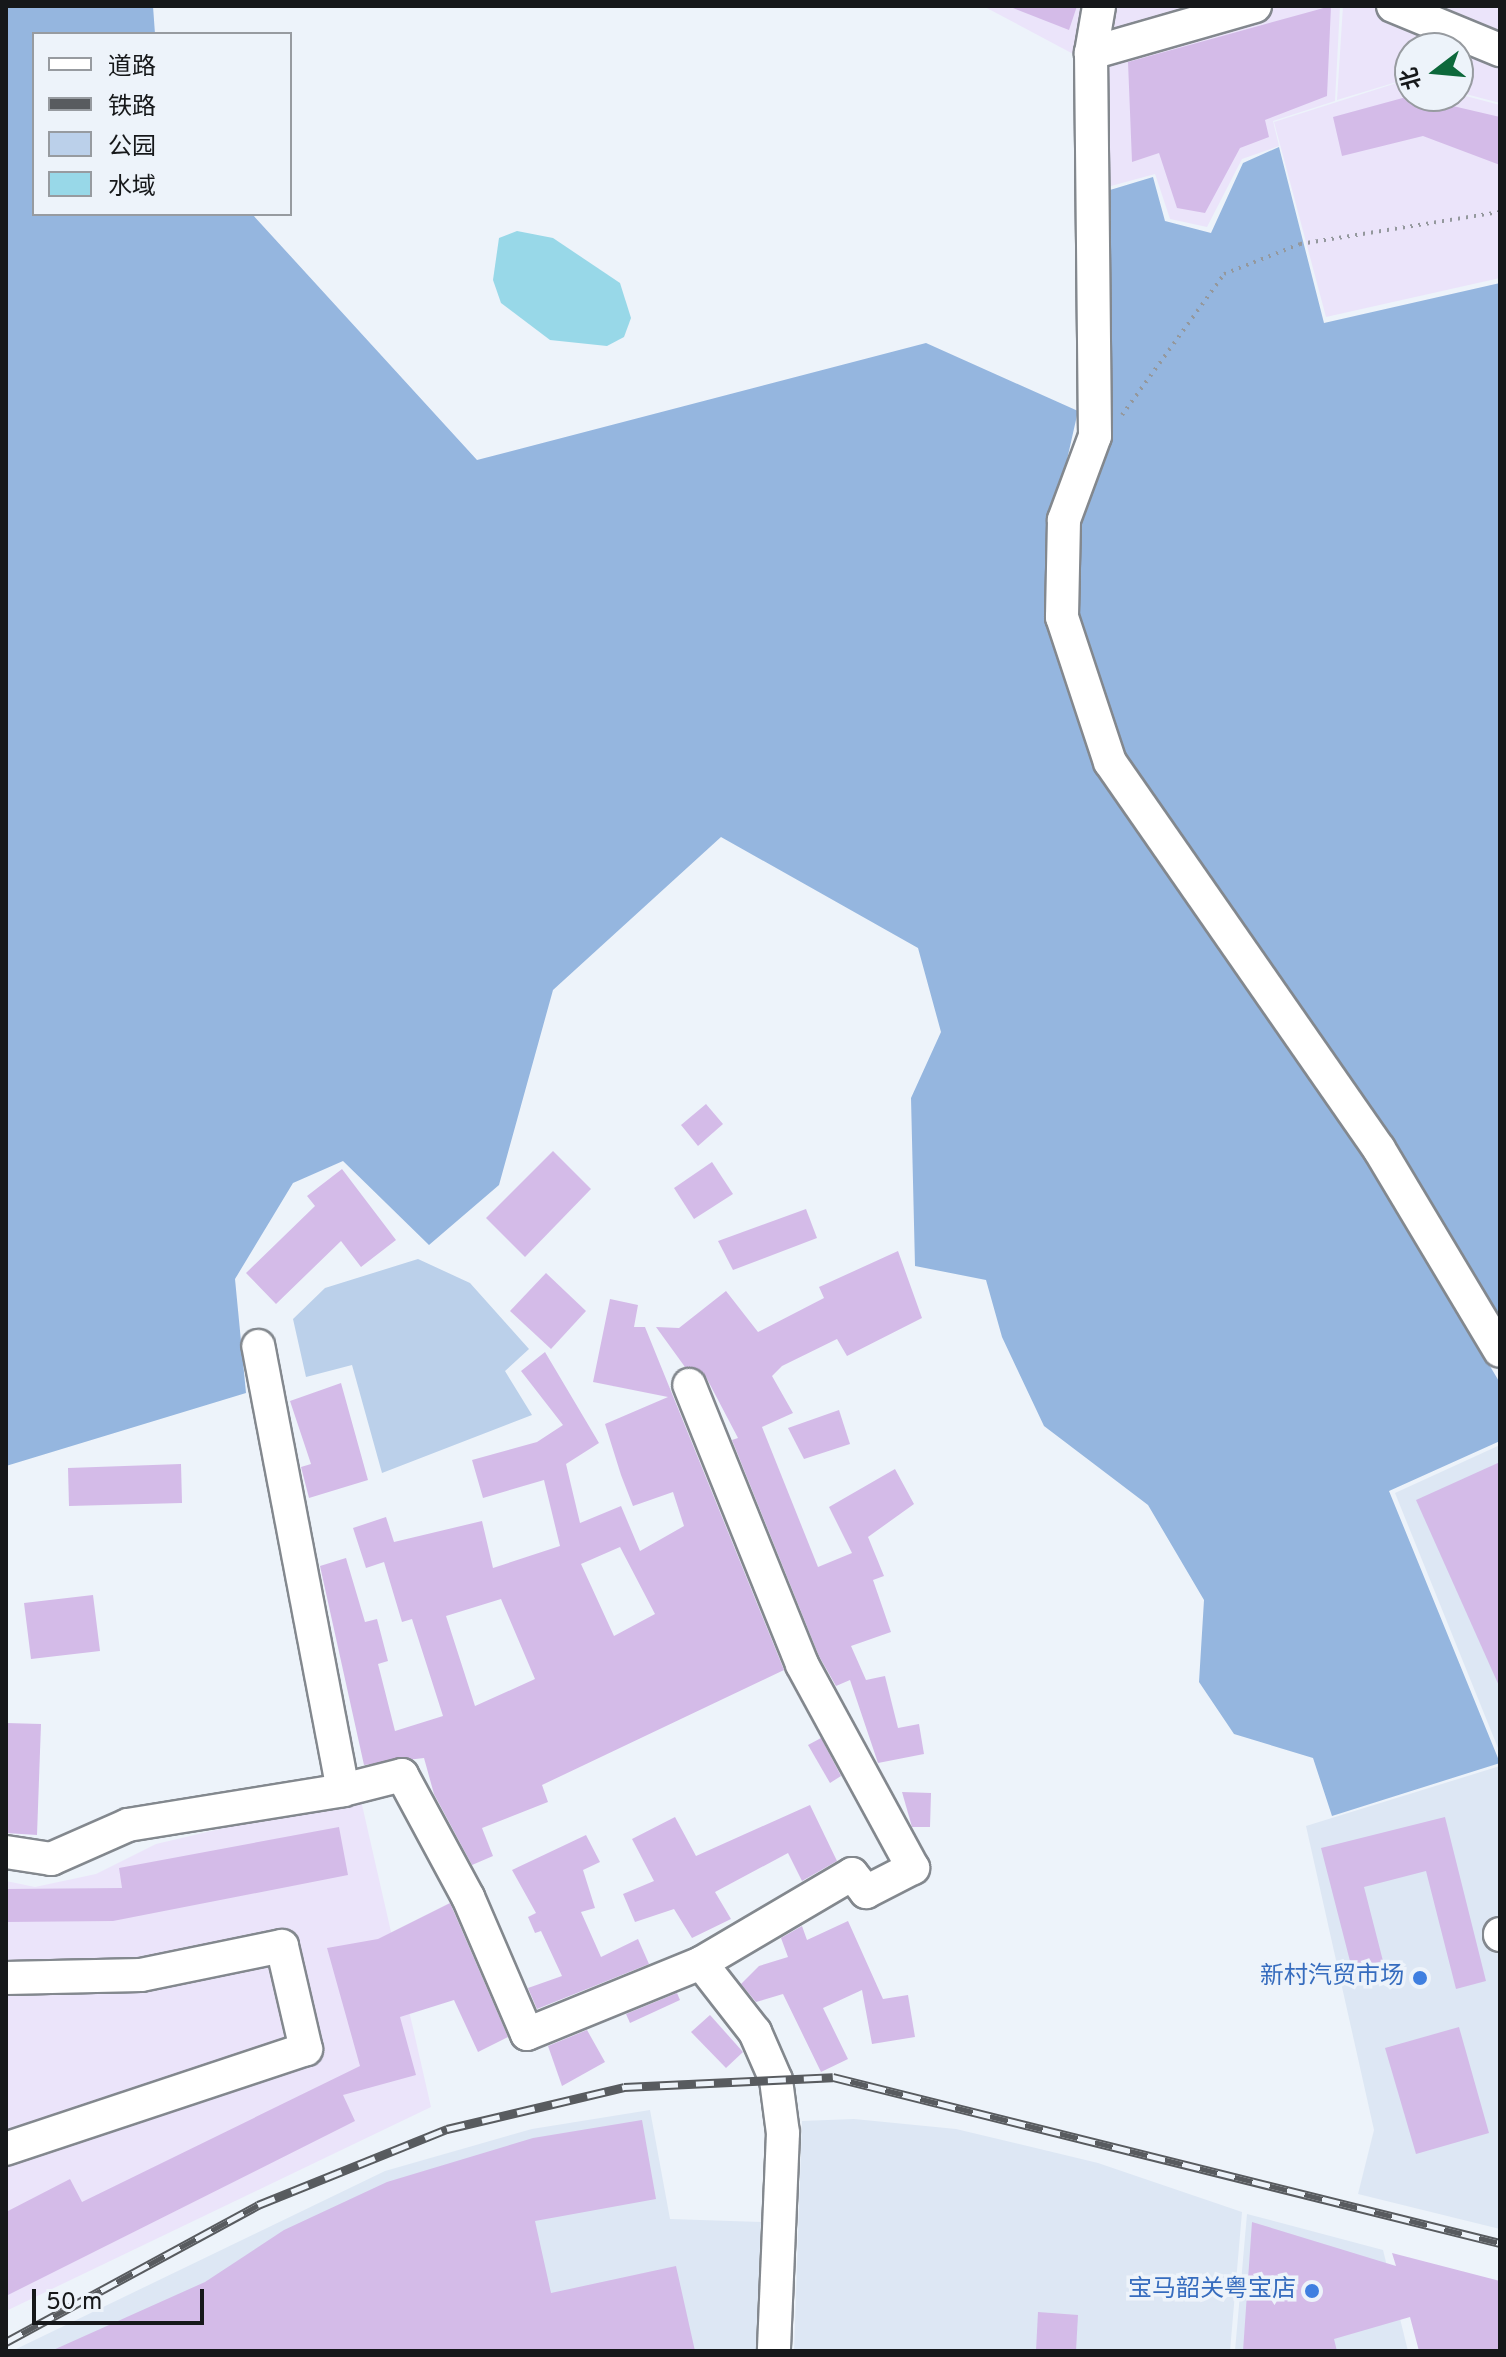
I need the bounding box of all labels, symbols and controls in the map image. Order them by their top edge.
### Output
legend [32,32,292,216]
north arrow [1394,32,1474,112]
text: 道路 [108,53,156,83]
text: 北 [1396,64,1428,93]
text: 铁路 [108,93,156,123]
text: 公园 [108,133,156,163]
text: 水域 [108,173,156,203]
place label: 新村汽贸市场 [1260,1964,1404,1992]
marker: 新村汽贸市场 [1411,1969,1429,1987]
scale bar [36,2273,208,2323]
place label: 宝马韶关粤宝店 [1128,2277,1296,2305]
marker: 宝马韶关粤宝店 [1303,2282,1321,2300]
text: 50 m [46,2288,102,2318]

